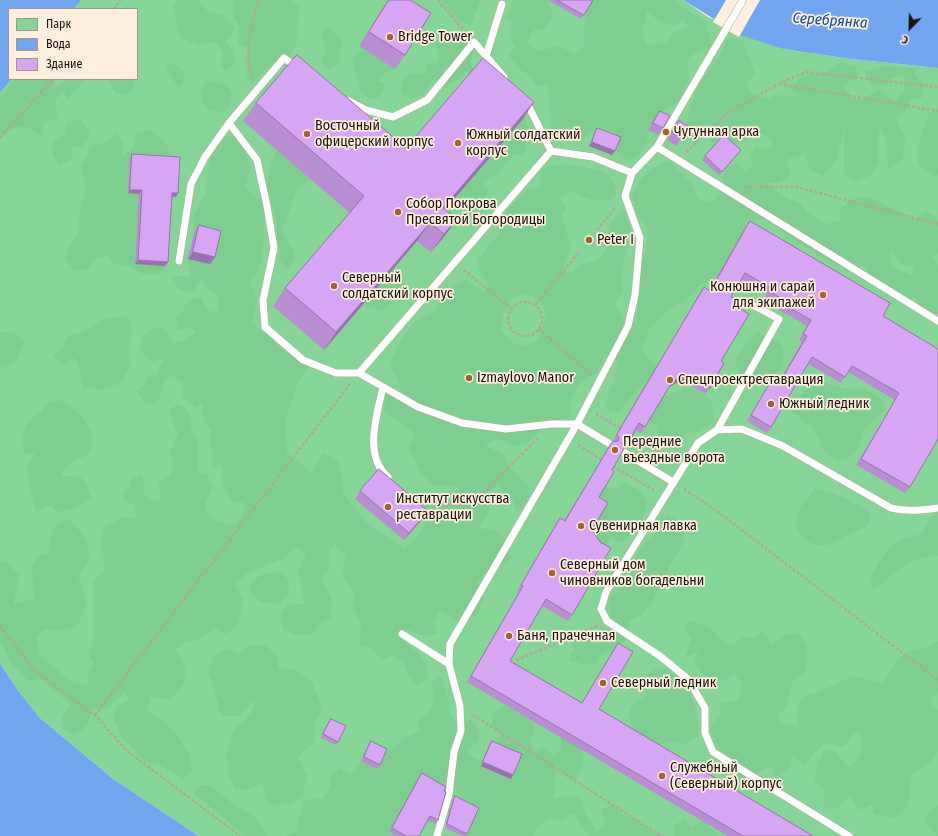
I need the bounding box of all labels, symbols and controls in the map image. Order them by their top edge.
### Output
legend [8,8,138,80]
north arrow [890,8,930,48]
water label: Серебрянка [792,9,868,33]
text: Парк [46,17,71,31]
place label: Bridge Tower [398,29,472,45]
marker: Bridge Tower [385,32,395,42]
text: С [900,32,910,47]
text: Вода [46,37,71,51]
text: Здание [46,57,82,71]
place label: Восточный офицерский корпус [315,118,434,150]
place label: Чугунная арка [674,124,759,140]
place label: Южный солдатский корпус [466,127,581,160]
marker: Чугунная арка [661,127,671,137]
marker: Восточный офицерский корпус [302,129,312,139]
marker: Южный солдатский корпус [453,138,463,148]
place label: Собор Покрова Пресвятой Богородицы [406,196,545,228]
marker: Собор Покрова Пресвятой Богородицы [393,207,403,217]
place label: Peter I [597,232,634,248]
marker: Peter I [584,235,594,245]
place label: Северный солдатский корпус [342,270,453,302]
place label: Конюшня и сарай для экипажей [710,279,815,312]
marker: Северный солдатский корпус [329,281,339,291]
marker: Конюшня и сарай для экипажей [818,290,828,300]
place label: Izmaylovo Manor [477,370,574,386]
place label: Спецпроектреставрация [678,372,824,388]
marker: Izmaylovo Manor [464,373,474,383]
marker: Спецпроектреставрация [665,375,675,385]
place label: Южный ледник [779,396,869,412]
marker: Южный ледник [766,399,776,409]
place label: Передние въездные ворота [623,434,725,466]
marker: Передние въездные ворота [610,445,620,455]
place label: Институт искусства реставрации [396,491,509,524]
marker: Институт искусства реставрации [383,502,393,512]
place label: Сувенирная лавка [589,518,697,534]
marker: Сувенирная лавка [576,521,586,531]
place label: Северный дом чиновников богадельни [560,557,704,590]
marker: Северный дом чиновников богадельни [547,568,557,578]
place label: Баня, прачечная [517,628,615,644]
marker: Баня, прачечная [504,631,514,641]
place label: Северный ледник [611,675,716,691]
marker: Северный ледник [598,678,608,688]
place label: Служебный (Северный) корпус [670,760,782,792]
marker: Служебный (Северный) корпус [657,771,667,781]

